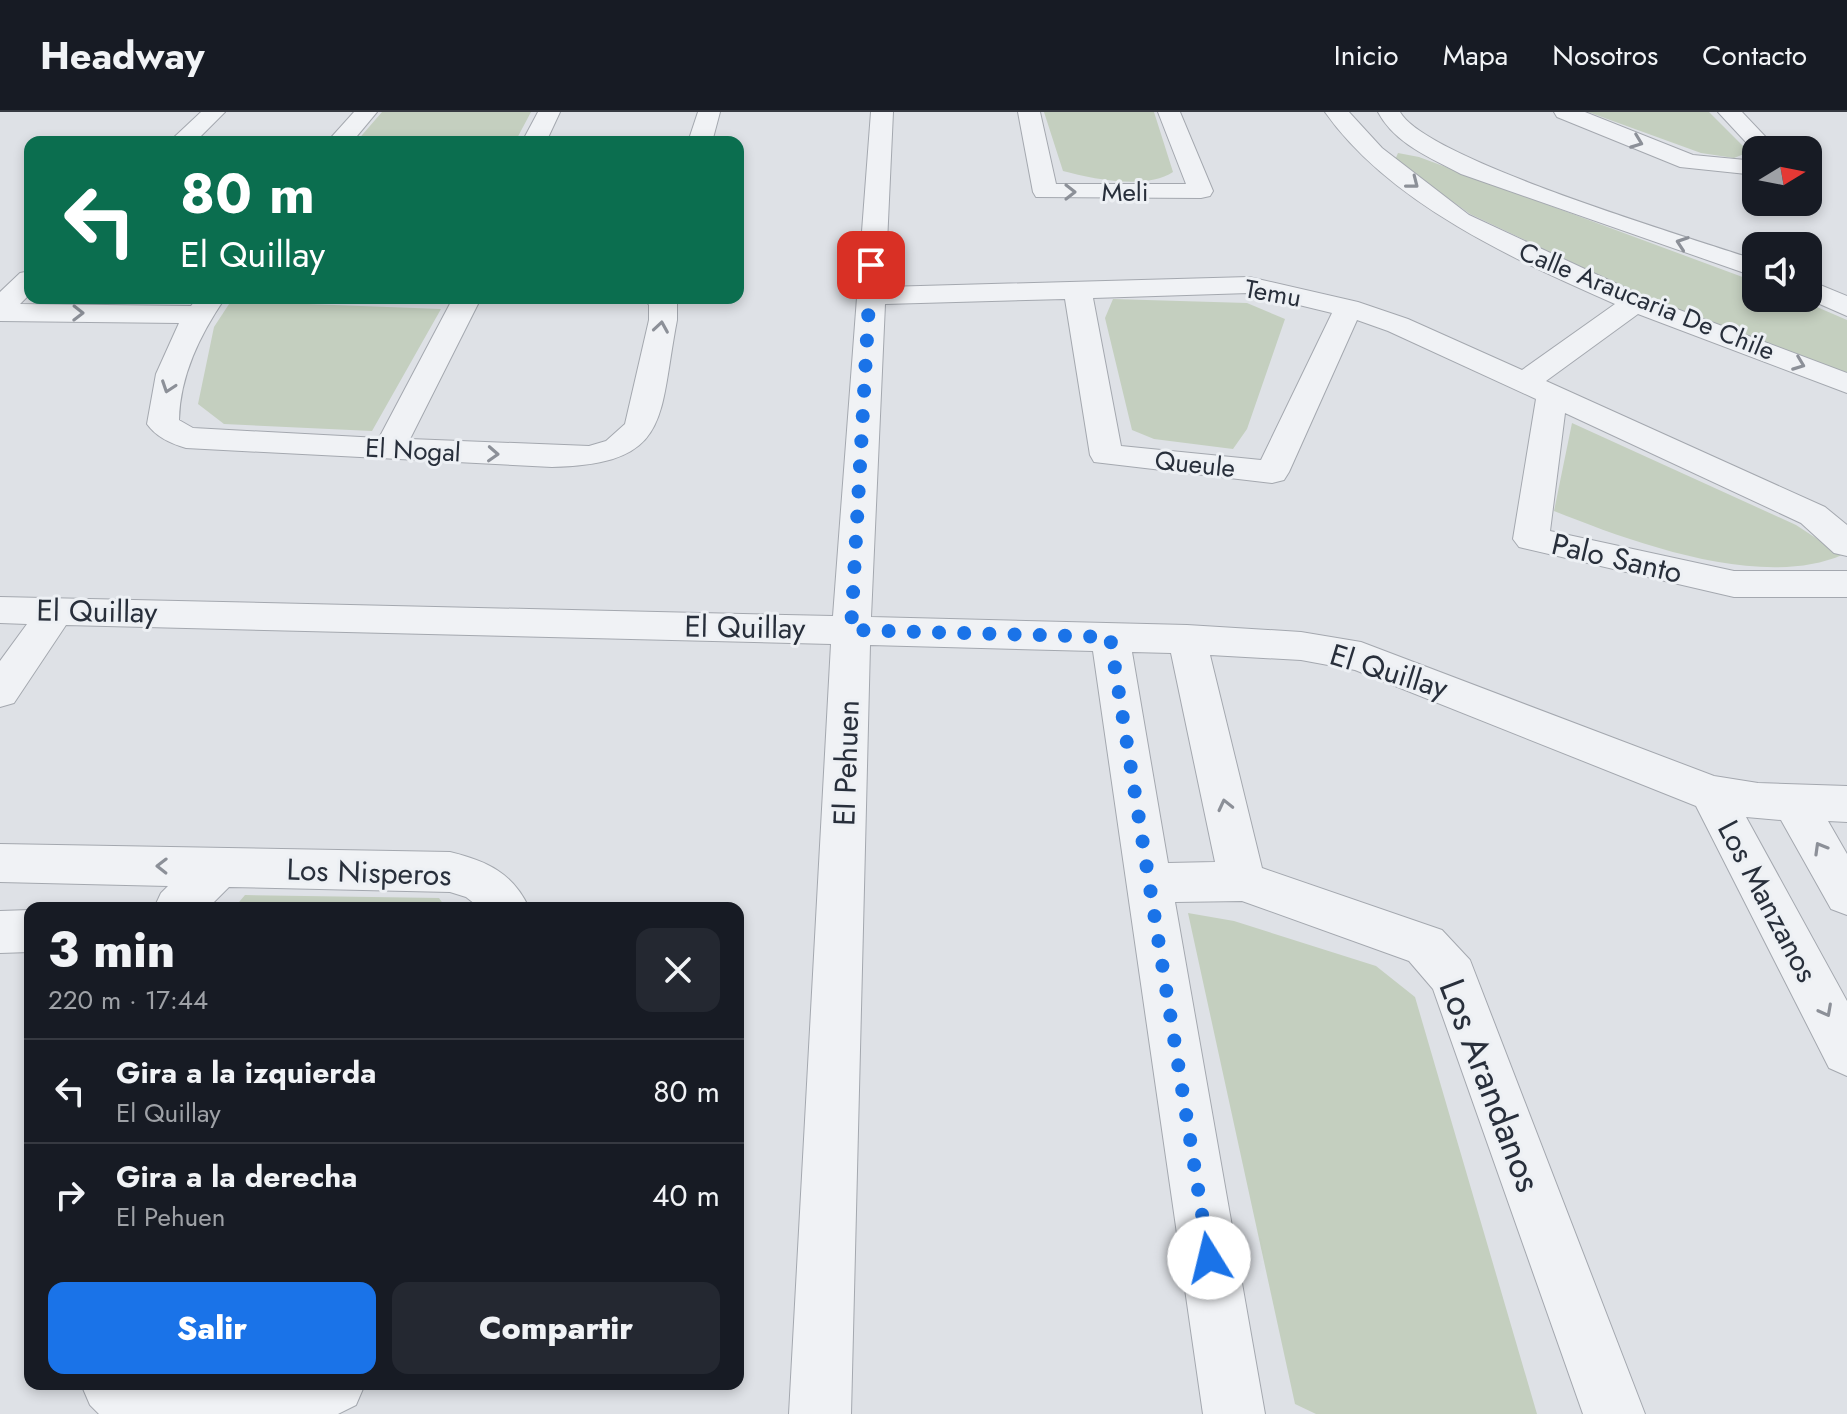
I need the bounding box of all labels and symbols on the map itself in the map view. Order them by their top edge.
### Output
one-way arrow [1629,132,1643,149]
north arrow [1742,136,1822,216]
street label: Meli [1101,173,1149,211]
one-way arrow [1404,174,1419,188]
one-way arrow [1064,183,1077,201]
pin [837,231,905,299]
street label: Calle Araucaria De Chile [1513,232,1781,370]
one-way arrow [1676,237,1690,253]
street label: Temu [1242,269,1304,317]
one-way arrow [72,305,85,322]
one-way arrow [651,320,668,333]
one-way arrow [1791,354,1805,371]
one-way arrow [162,380,178,394]
street label: El Nogal [364,429,462,471]
street label: Queule [1153,441,1237,487]
one-way arrow [487,445,500,462]
street label: Palo Santo [1548,522,1686,594]
street label: El Quillay [36,588,159,634]
street label: El Quillay [684,604,807,650]
street label: El Quillay [1325,633,1454,709]
street label: El Pehuen [822,699,870,827]
one-way arrow [1217,798,1234,812]
street label: Los Manzanos [1707,812,1829,990]
one-way arrow [1814,843,1830,857]
street label: Los Nisperos [286,848,452,896]
one-way arrow [155,857,168,875]
street label: Los Arandanos [1427,971,1555,1199]
one-way arrow [1816,1002,1831,1017]
position arrow [1167,1216,1251,1300]

